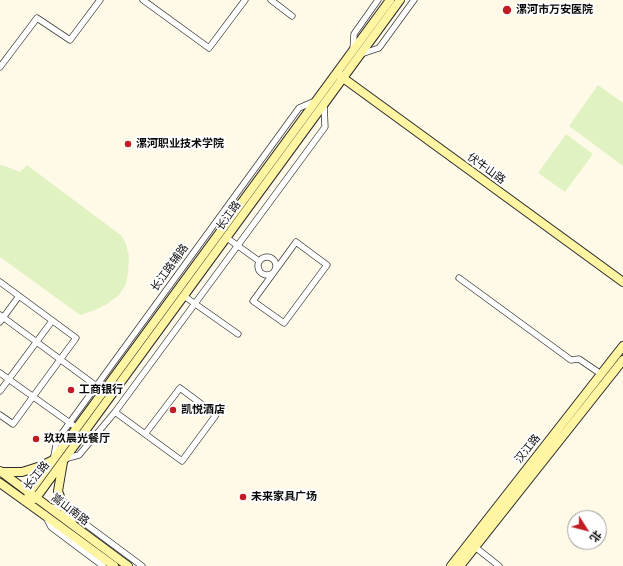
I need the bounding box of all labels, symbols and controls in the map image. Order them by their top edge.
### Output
place label: 漯河市万安医院 [516,3,593,17]
marker: 漯河市万安医院 [501,4,513,16]
place label: 漯河职业技术学院 [136,137,224,151]
marker: 漯河职业技术学院 [123,139,133,149]
street label: 伏牛山路 [464,151,508,187]
street label: 长江路 [214,199,244,233]
street label: 长江路辅路 [148,242,192,294]
place label: 工商银行 [79,383,123,397]
marker: 工商银行 [66,385,76,395]
place label: 凯悦酒店 [181,403,225,417]
marker: 凯悦酒店 [168,405,178,415]
place label: 玖玖晨光餐厅 [44,432,110,446]
street label: 汉江路 [513,432,543,466]
marker: 玖玖晨光餐厅 [31,434,41,444]
street label: 长江路 [21,459,53,493]
place label: 未来家具广场 [251,490,317,504]
street label: 嵩山南路 [48,491,92,529]
marker: 未来家具广场 [238,492,248,502]
north arrow [567,510,607,550]
text: 北 [588,528,604,544]

